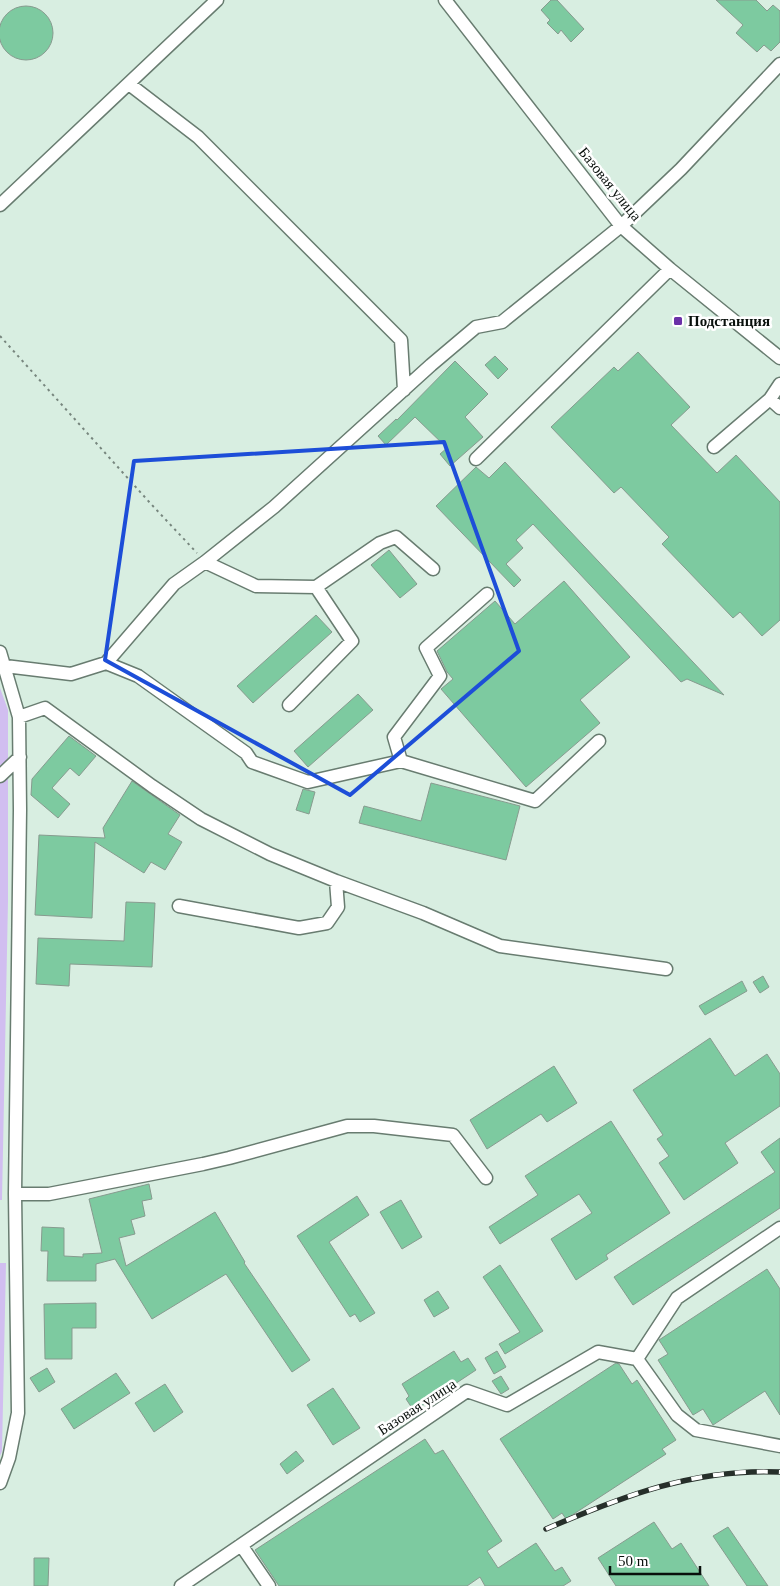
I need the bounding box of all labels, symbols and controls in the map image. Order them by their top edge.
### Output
street label: Базовая улица [576,144,645,224]
place label: Подстанция [688,313,770,329]
marker: Подстанция [672,315,684,327]
street label: Базовая улица [375,1376,459,1438]
scale bar [610,1544,700,1576]
text: 50 m [618,1553,649,1569]

